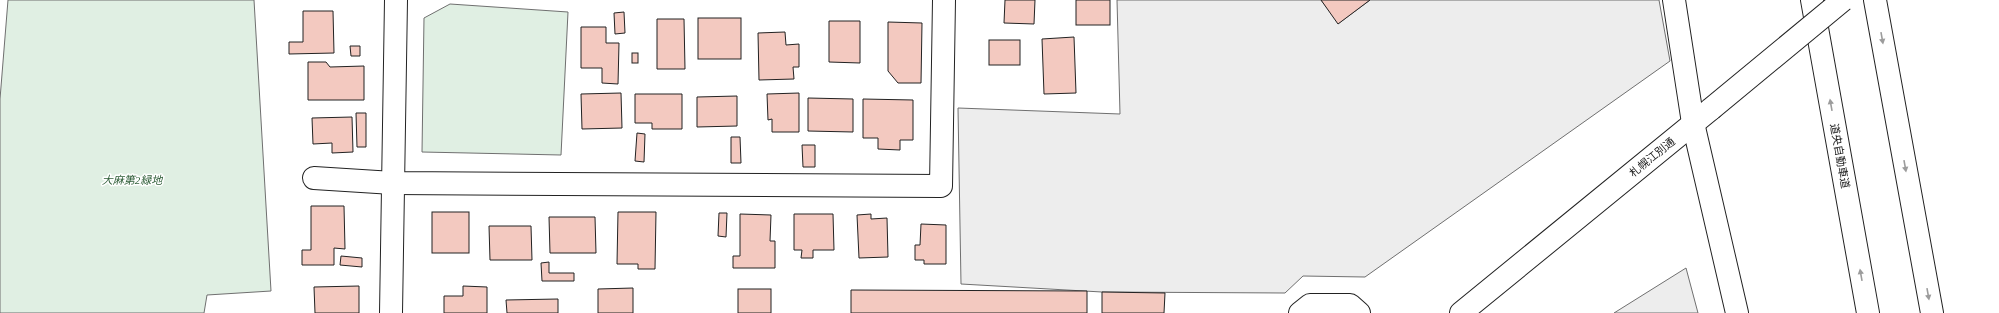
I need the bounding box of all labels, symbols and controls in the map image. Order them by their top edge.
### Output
one-way arrow [1879,32,1885,44]
one-way arrow [1827,99,1833,111]
street label: 道央自動車道 [1828,122,1852,190]
street label: 札幌江別通 [1627,135,1677,179]
one-way arrow [1903,160,1909,172]
park label: 大麻第2緑地 [102,174,163,186]
one-way arrow [1858,269,1864,281]
one-way arrow [1926,288,1932,300]

